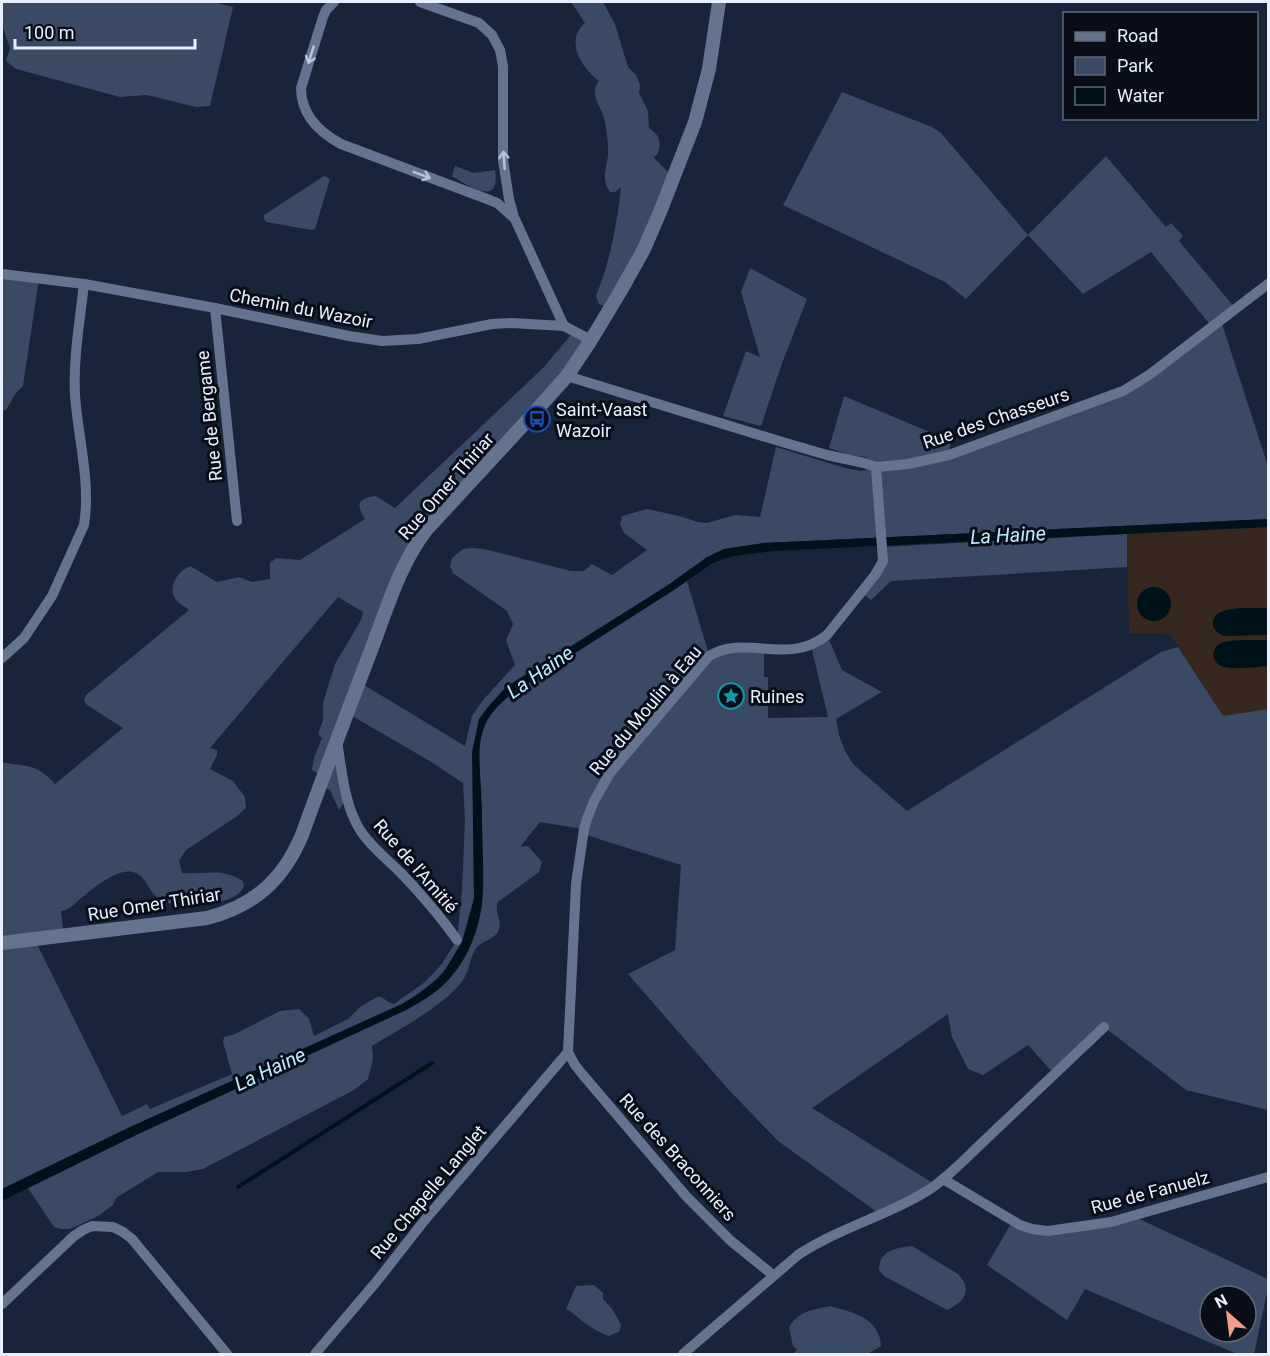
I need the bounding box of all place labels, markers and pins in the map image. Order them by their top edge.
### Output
place label: Saint-Vaast Wazoir [556,399,648,441]
bus stop icon: Saint-Vaast Wazoir [522,404,552,434]
place icon: Ruines [716,681,746,711]
place label: Ruines [750,686,804,707]

